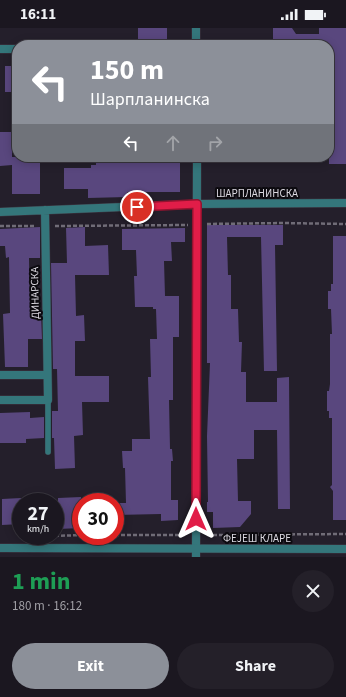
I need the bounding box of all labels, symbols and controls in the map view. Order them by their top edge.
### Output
text: 16:11 [20,4,56,25]
text: 150 m [90,50,164,90]
icon: left [24,56,76,108]
text: Шарпланинска [90,87,210,112]
icon: left [120,132,142,154]
icon: ahead [162,132,184,154]
icon: right [204,132,226,154]
street label: ШАРПЛАНИНСКА [216,186,298,201]
pin [120,190,154,224]
icon: arrive [126,196,148,218]
street label: ДИНАРСКА [27,267,43,319]
speed limit sign: 30 [72,493,124,545]
position arrow [175,498,217,540]
text: 27 [27,500,49,528]
text: km/h [27,522,49,536]
street label: ФЕЈЕШ КЛАРЕ [223,531,291,546]
text: 1 min [12,564,70,599]
button: close [292,570,334,612]
text: 180 m · 16:12 [12,597,82,615]
button: Exit [12,643,169,689]
button: Share [177,643,334,689]

